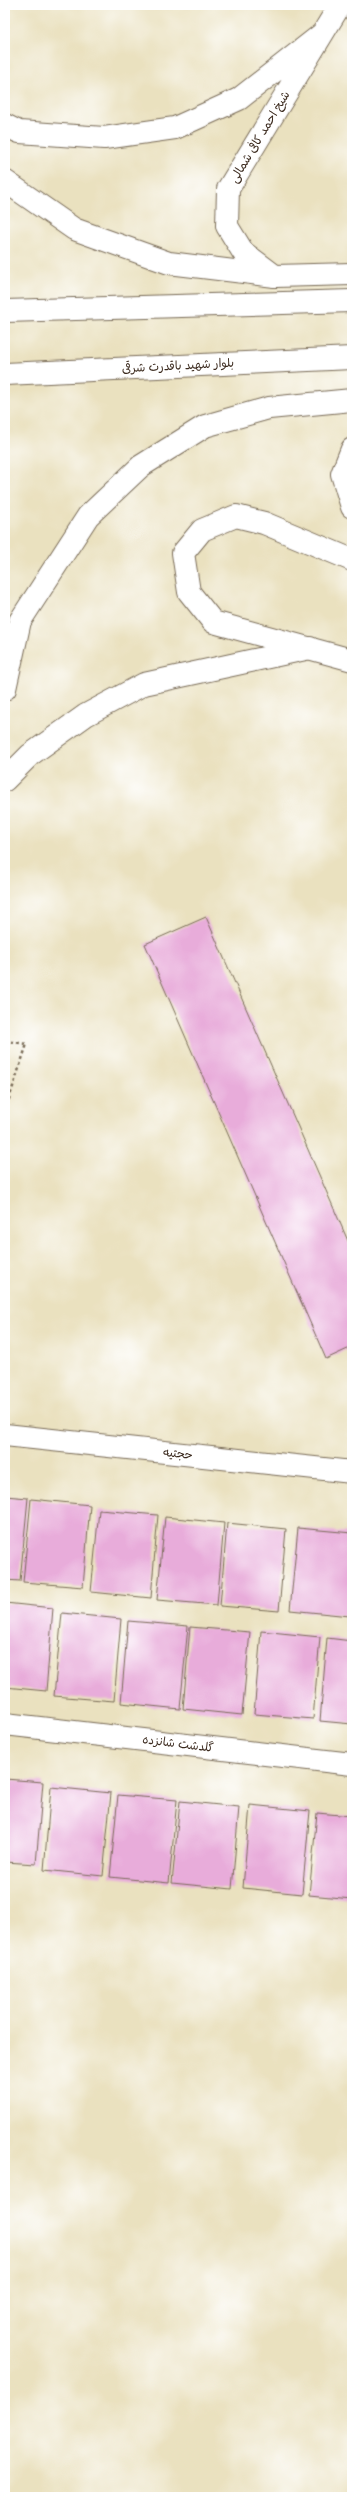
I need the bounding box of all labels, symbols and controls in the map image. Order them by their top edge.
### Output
street label: شیخ احمد کافی شمالی [226,88,294,186]
street label: بلوار شهید باقدرت شرقی [121,356,235,376]
street label: حجتیه [162,1445,194,1463]
street label: گلدشت شانزده [141,1732,215,1756]

